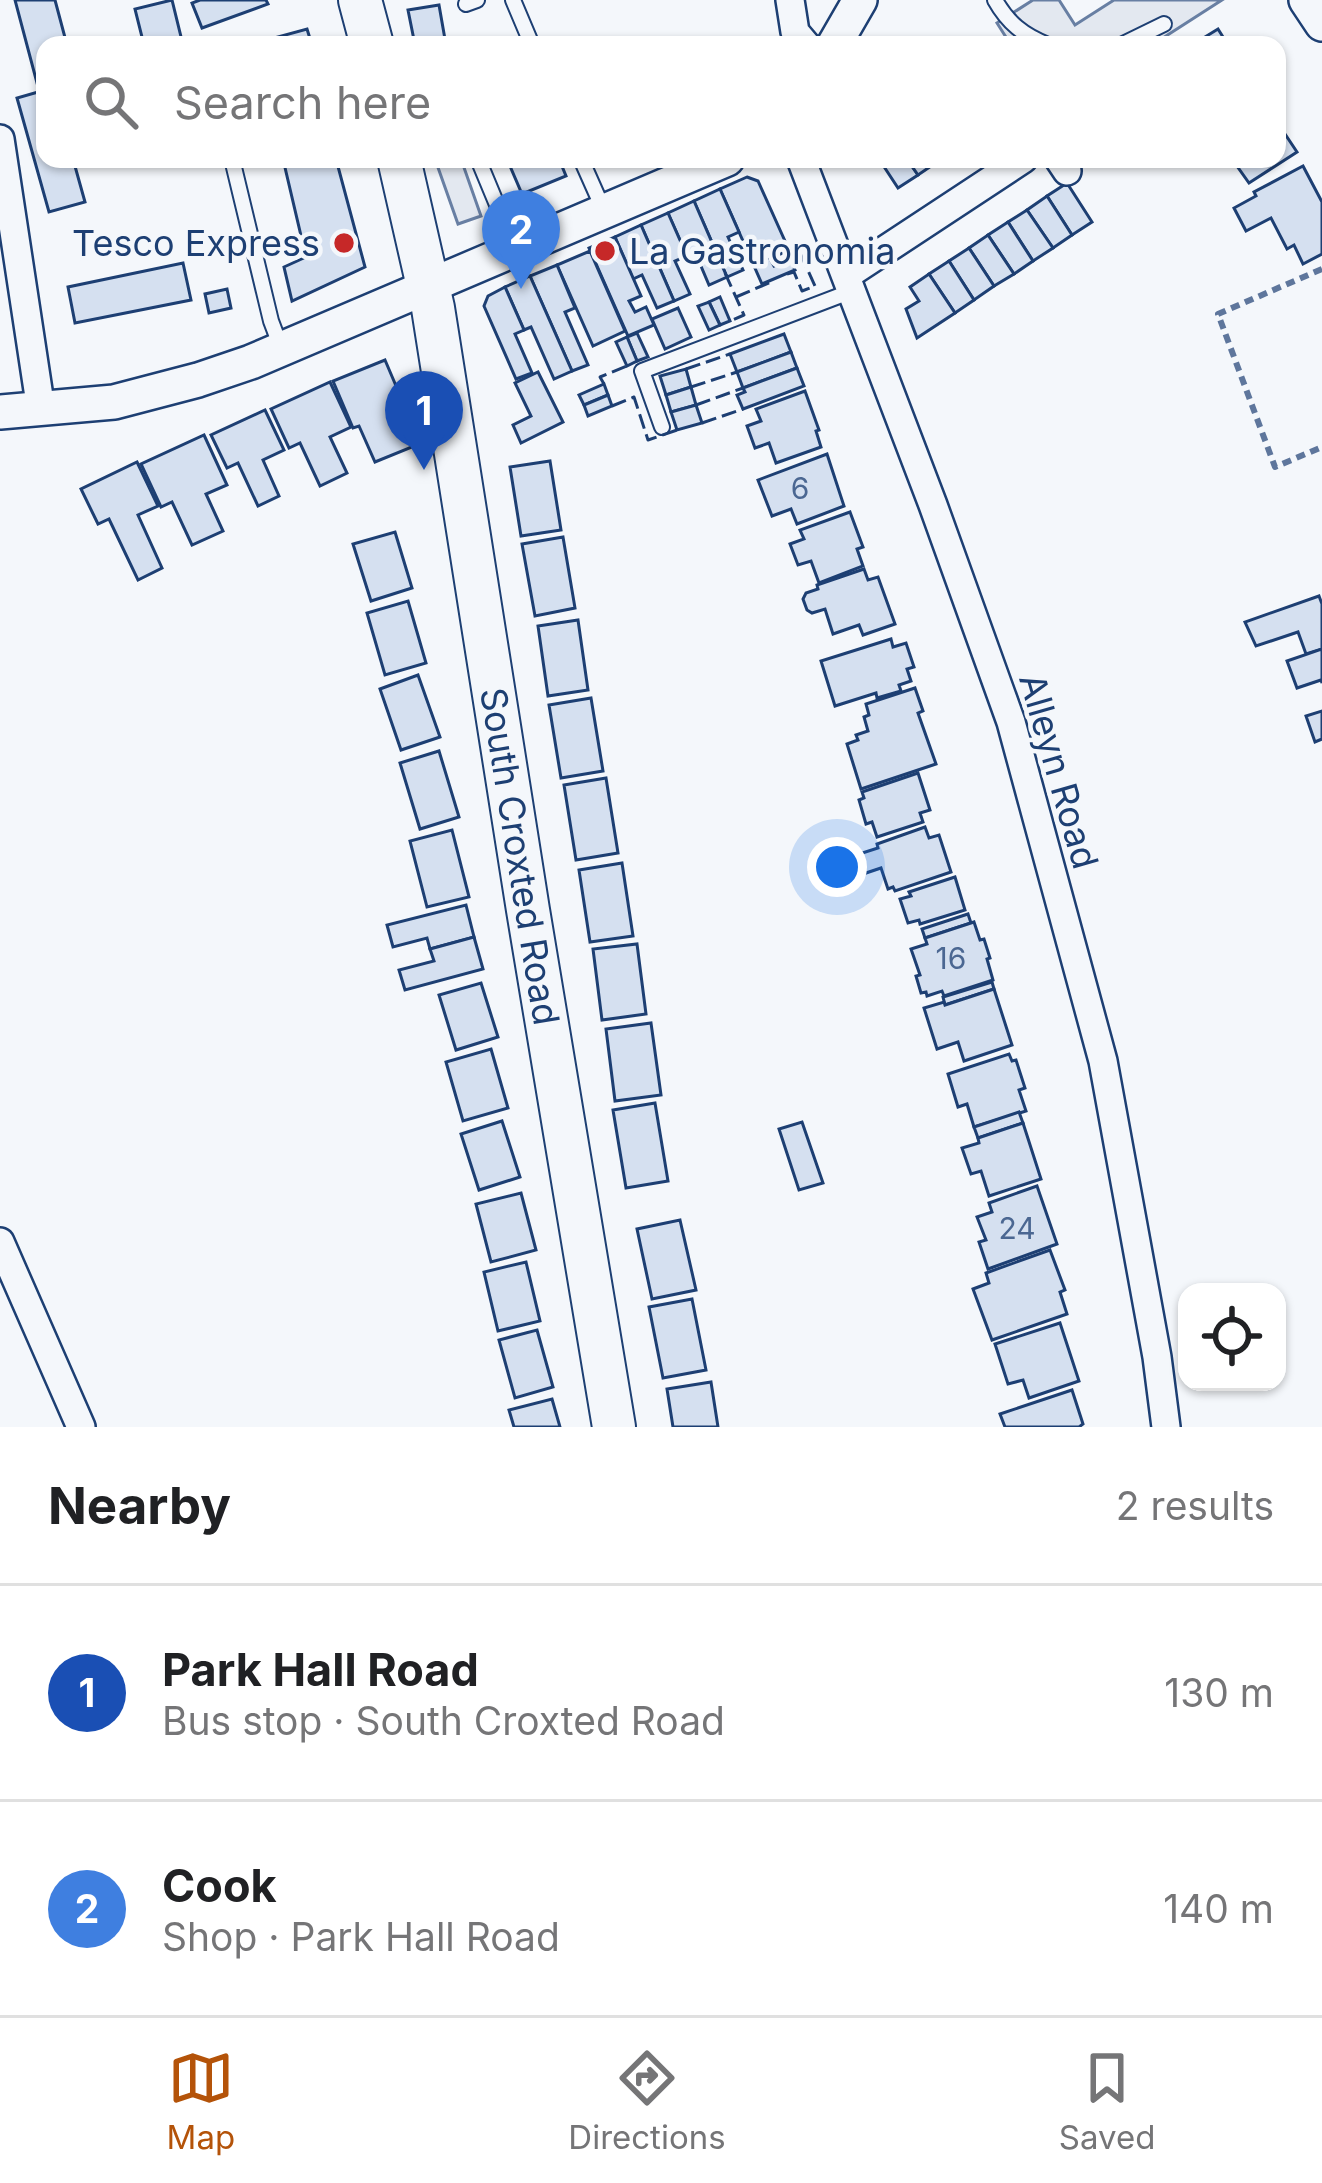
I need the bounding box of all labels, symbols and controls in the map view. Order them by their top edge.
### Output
search box [36,36,1286,168]
icon: search [78,69,144,135]
text: Search here [174,75,431,130]
pin: 2 [482,190,560,289]
place label: Tesco Express [72,221,320,265]
place label: La Gastronomia [629,229,895,273]
marker: Tesco Express [331,230,357,256]
marker: La Gastronomia [592,238,618,264]
pin: 1 [385,371,463,470]
house number: 6 [791,470,809,506]
street label: Alleyn Road [1010,668,1108,874]
street label: South Croxted Road [471,685,569,1028]
your location [807,837,867,897]
house number: 16 [936,940,966,976]
house number: 24 [998,1210,1036,1246]
map controls [1178,1283,1286,1391]
button: locate [1178,1283,1286,1391]
text: Nearby [48,1475,231,1536]
text: 2 results [1116,1482,1274,1529]
text: Park Hall Road [162,1642,479,1697]
text: 1 [79,1669,95,1716]
text: 130 m [1164,1669,1274,1716]
text: Bus stop · South Croxted Road [162,1697,725,1744]
text: Cook [162,1858,277,1913]
text: 2 [75,1885,99,1932]
text: 140 m [1163,1885,1274,1932]
text: Shop · Park Hall Road [162,1913,560,1960]
tab: Map [167,2045,235,2157]
tab: Directions [568,2045,726,2157]
tab: Saved [1059,2045,1155,2157]

